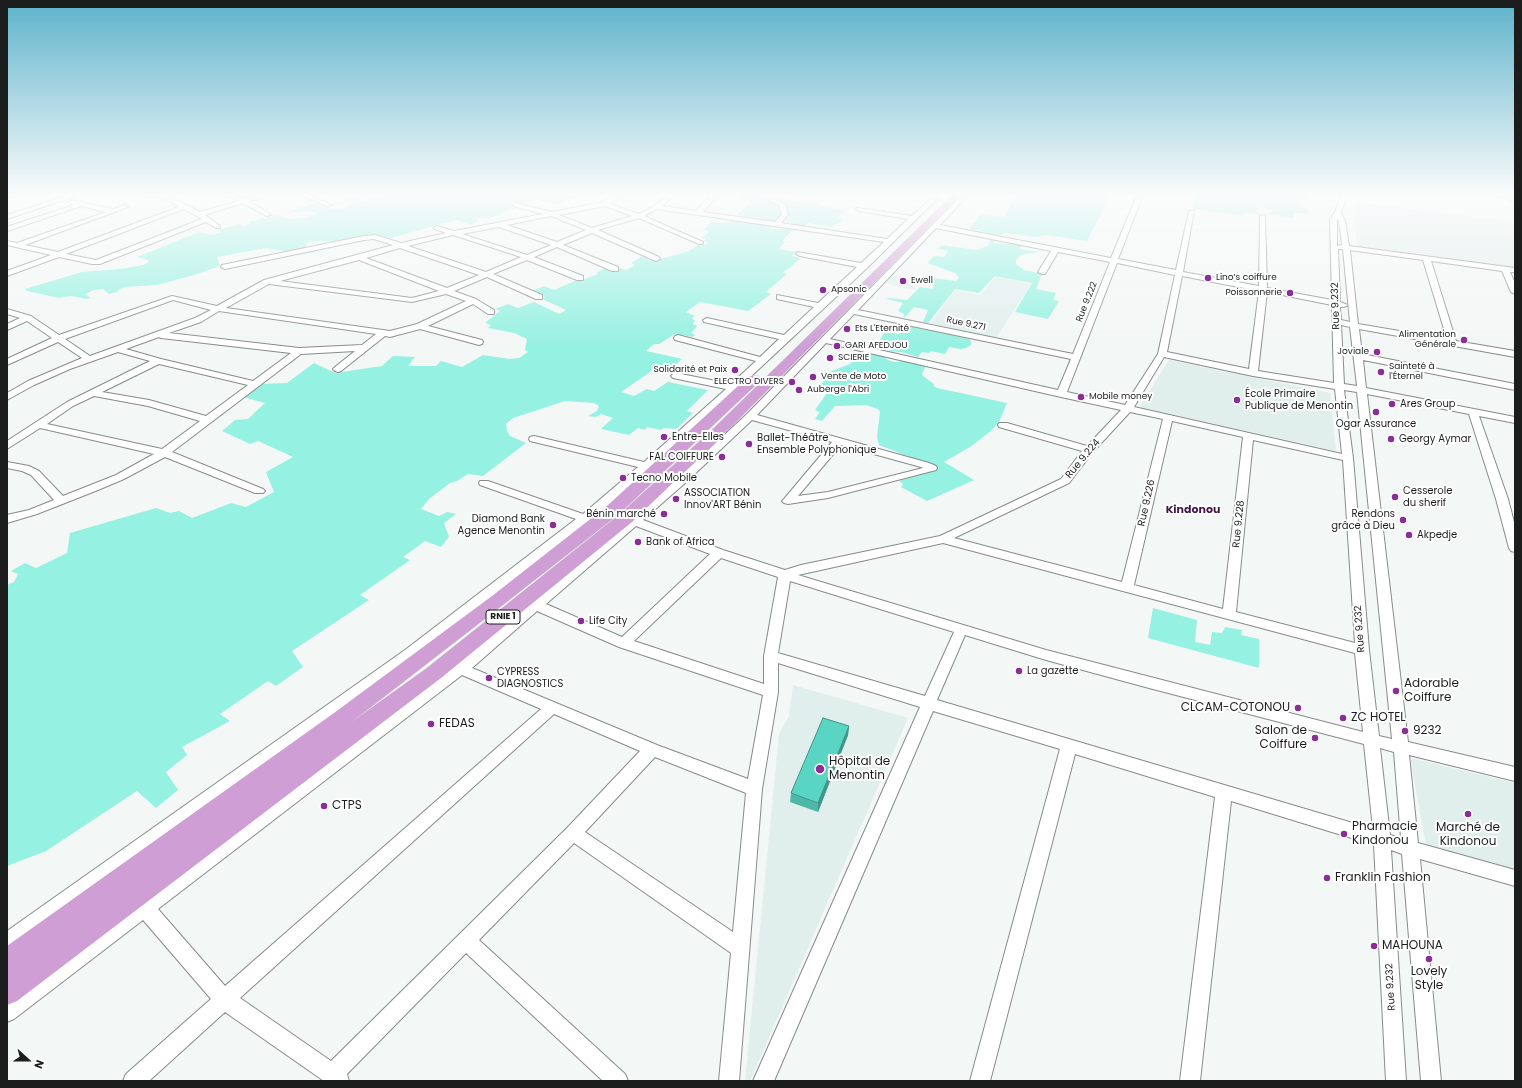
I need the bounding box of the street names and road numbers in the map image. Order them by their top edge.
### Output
street label: Rue 9.222 [1074,280,1100,324]
street label: Rue 9.232 [1329,282,1343,330]
street label: Rue 9.271 [945,315,987,333]
street label: Rue 9.224 [1063,437,1103,481]
street label: Rue 9.226 [1136,478,1158,528]
street label: Rue 9.228 [1231,500,1247,548]
street label: Rue 9.232 [1352,605,1368,653]
road number: RNIE 1 [486,610,520,624]
street label: Rue 9.232 [1384,963,1398,1011]

